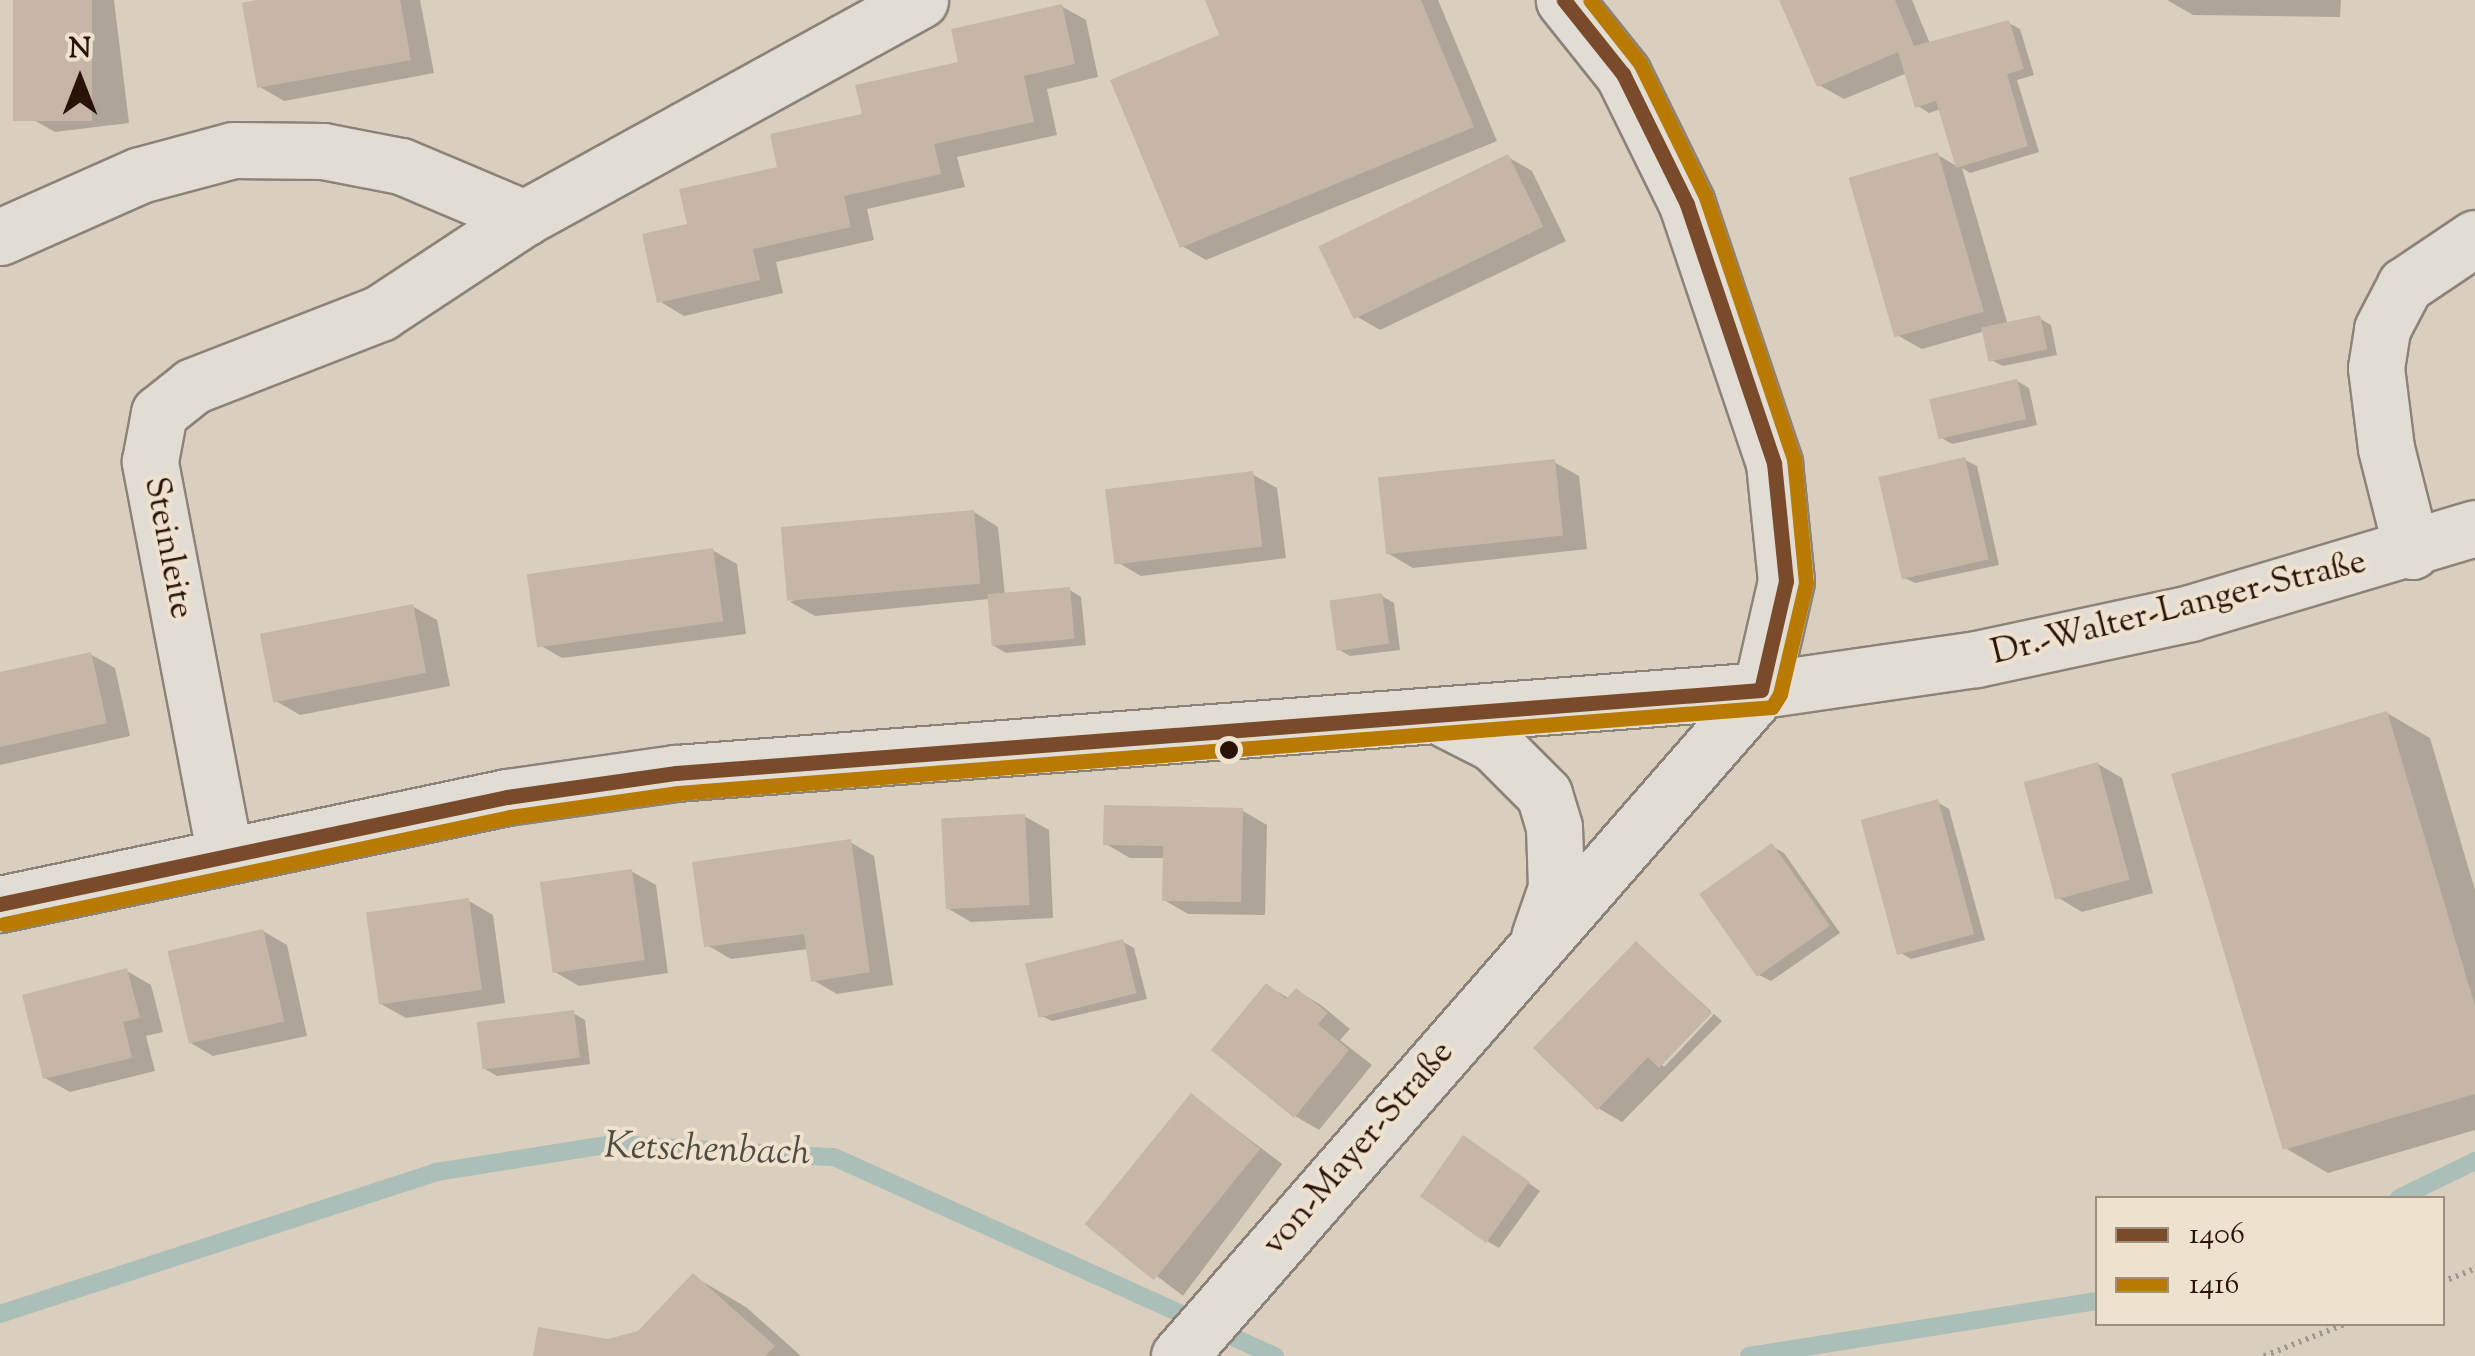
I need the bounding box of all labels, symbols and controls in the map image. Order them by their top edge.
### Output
north arrow [30,30,130,130]
text: N [69,30,91,70]
street label: Steinleite [133,474,201,622]
street label: Dr.-Walter-Langer-Straße [1987,542,2371,676]
unlabelled marker [1219,740,1239,760]
street label: von-Mayer-Straße [1254,1033,1464,1265]
water label: Ketschenbach [603,1126,811,1178]
legend [2095,1196,2445,1326]
text: 1406 [2189,1214,2245,1257]
text: 1416 [2189,1264,2239,1307]

